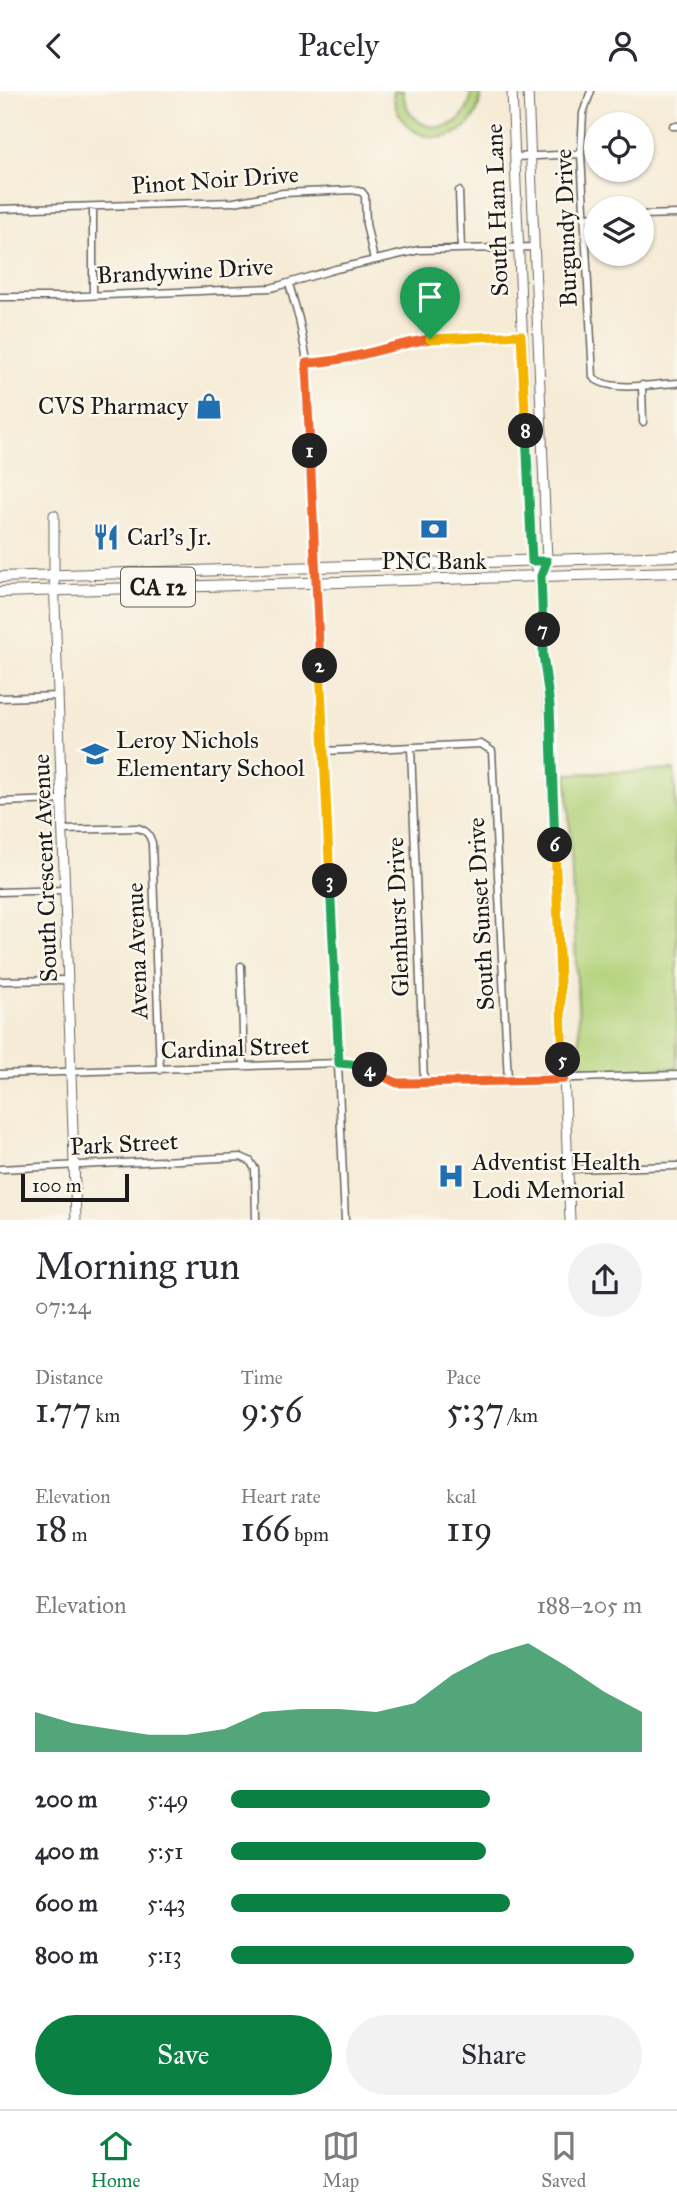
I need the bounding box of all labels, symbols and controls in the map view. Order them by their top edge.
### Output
text: Pacely [298,26,379,65]
icon: back [35,27,73,65]
icon: person [604,27,642,65]
map controls [584,112,654,266]
button: locate [584,112,654,182]
street label: South Ham Lane [479,123,515,297]
street label: Burgundy Drive [548,148,584,308]
street label: Pinot Noir Drive [130,159,300,201]
button: layers [584,196,654,266]
street label: Brandywine Drive [96,251,274,291]
pin [400,267,460,339]
icon: arrive [411,278,449,316]
place label: CVS Pharmacy [38,391,189,421]
shop icon: CVS Pharmacy [194,391,224,421]
pin: 8 [508,413,544,449]
text: 8 [520,419,531,442]
pin: 1 [292,433,328,469]
text: 1 [306,439,313,462]
bank icon: PNC Bank [419,514,449,544]
restaurant icon: Carl's Jr. [91,522,121,552]
place label: Carl's Jr. [127,522,211,552]
place label: PNC Bank [381,546,488,576]
road number: CA 12 [121,567,195,607]
pin: 7 [526,613,560,647]
text: 7 [537,618,548,641]
pin: 2 [302,649,338,683]
text: 2 [315,654,324,677]
place label: Leroy Nichols Elementary School [116,725,305,783]
school or university icon: Leroy Nichols Elementary School [80,739,110,769]
street label: South Crescent Avenue [26,753,64,983]
street label: South Sunset Drive [461,817,501,1011]
pin: 6 [538,827,572,863]
text: 6 [550,833,559,856]
street label: Glenhurst Drive [380,837,416,997]
pin: 3 [312,863,348,899]
text: 3 [326,869,333,892]
street label: Avena Avenue [120,882,154,1021]
street label: Cardinal Street [160,1030,310,1066]
pin: 5 [546,1042,580,1077]
text: 5 [558,1048,567,1071]
pin: 4 [352,1053,388,1087]
text: 4 [364,1058,375,1081]
street label: Park Street [69,1126,179,1162]
place label: Adventist Health Lodi Memorial [471,1147,640,1205]
hospital icon: Adventist Health Lodi Memorial [436,1161,466,1191]
scale bar [21,1171,130,1203]
text: 100 m [32,1174,82,1197]
text: Morning run [35,1243,240,1289]
button: share [568,1243,642,1317]
text: 07:24 [35,1292,91,1320]
text: Distance [35,1366,103,1389]
text: Time [241,1366,283,1389]
text: Pace [446,1366,481,1389]
text: 1.77 [35,1389,91,1432]
text: 9:56 [241,1389,303,1432]
text: 5:37 [446,1389,504,1432]
text: km [91,1404,120,1427]
text: /km [504,1404,538,1427]
text: Elevation [35,1485,110,1508]
text: Heart rate [241,1485,321,1508]
text: kcal [446,1485,476,1508]
text: 18 [35,1508,67,1551]
text: 166 [241,1508,290,1551]
text: 119 [446,1508,493,1551]
text: m [67,1523,88,1546]
text: bpm [290,1523,329,1546]
text: Elevation [35,1591,126,1619]
text: 188–205 m [537,1591,642,1619]
text: 200 m [35,1785,97,1813]
text: 5:49 [147,1785,189,1813]
text: 400 m [35,1837,99,1865]
text: 5:51 [147,1837,183,1865]
text: 600 m [35,1889,98,1917]
text: 5:43 [147,1889,186,1917]
text: 800 m [35,1941,98,1969]
text: 5:13 [147,1941,182,1969]
button: Save [35,2015,332,2095]
button: Share [346,2015,642,2095]
tab: Home [91,2127,140,2192]
tab: Map [322,2127,360,2192]
tab: Saved [541,2127,586,2192]

